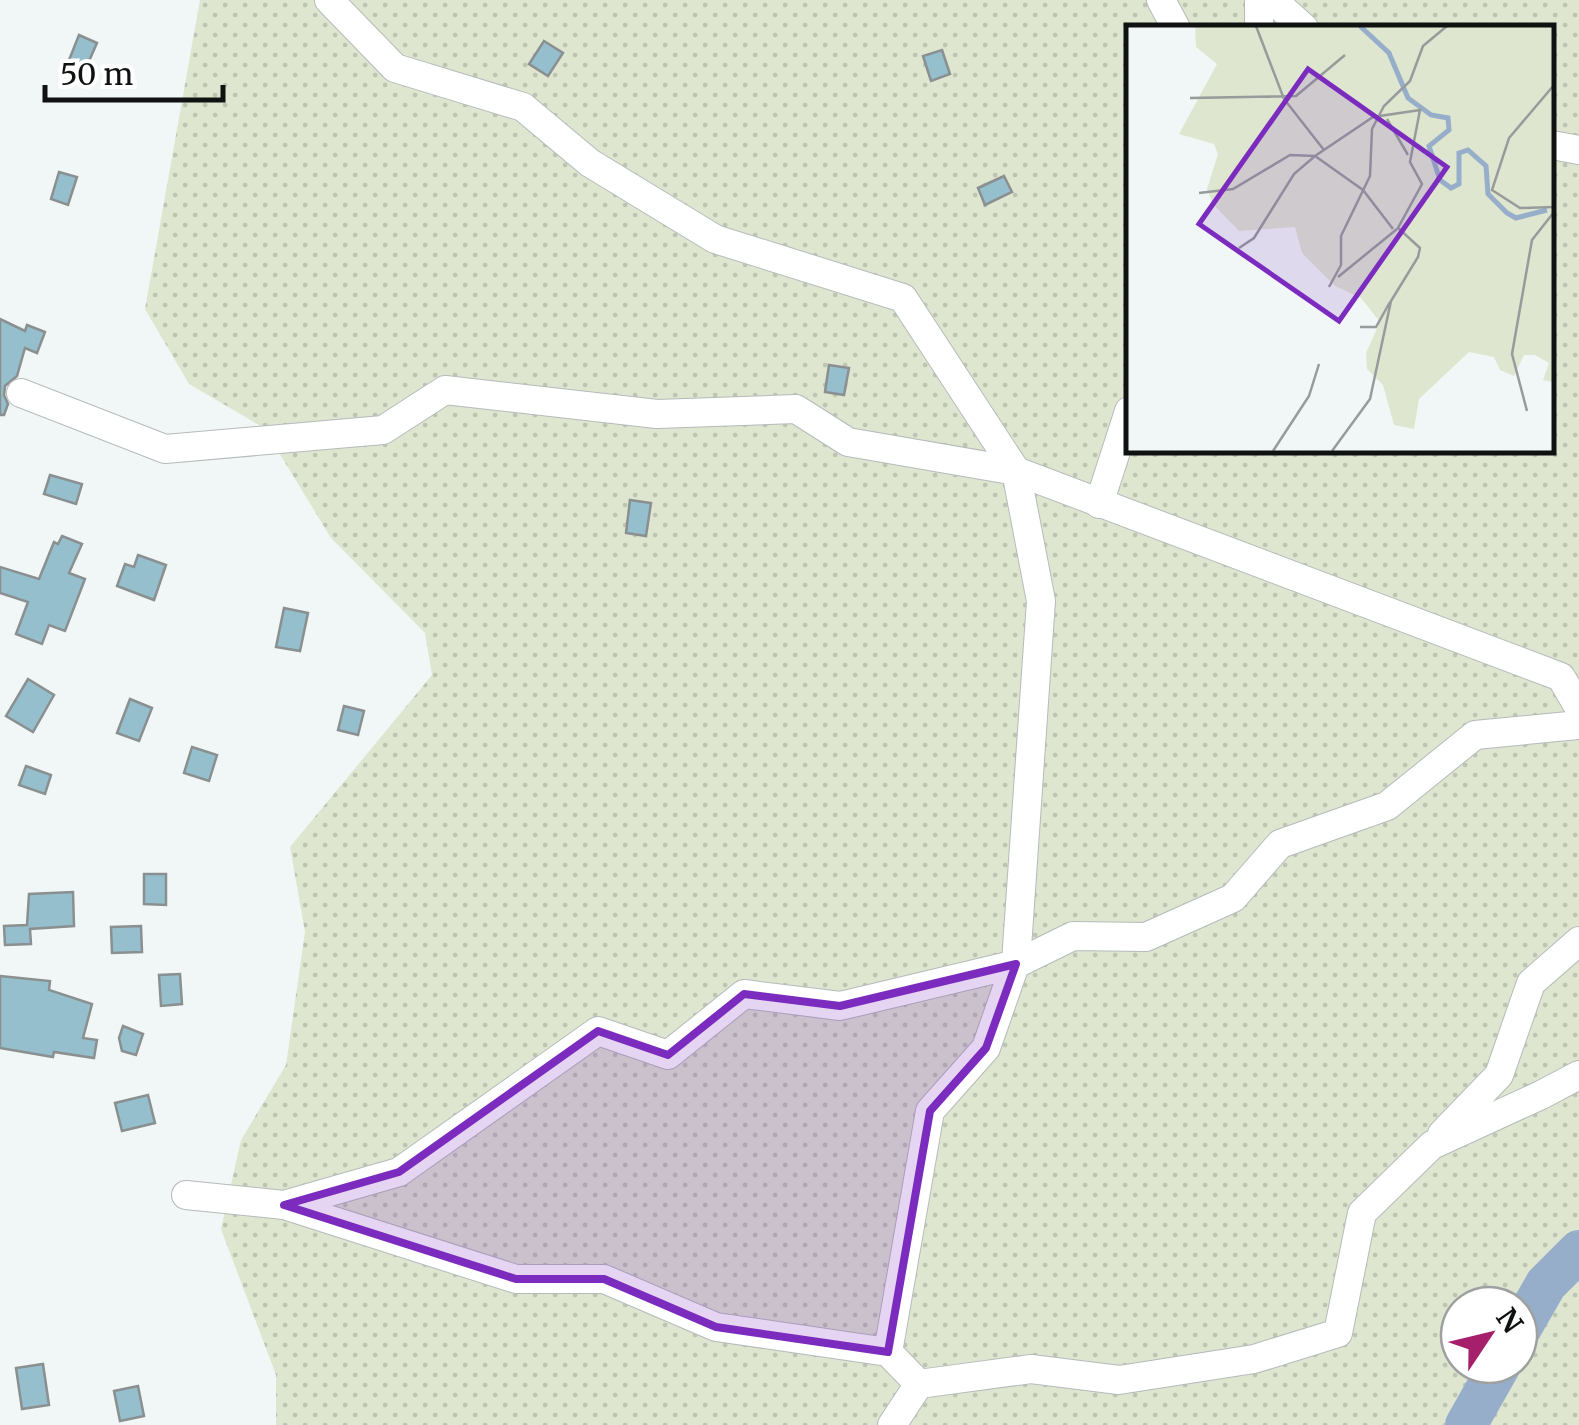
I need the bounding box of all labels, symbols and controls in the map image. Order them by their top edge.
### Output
inset map [1126,25,1554,452]
scale bar [45,40,222,102]
text: 50 m [60,55,133,93]
north arrow [1439,1285,1539,1385]
text: N [1488,1301,1531,1340]

